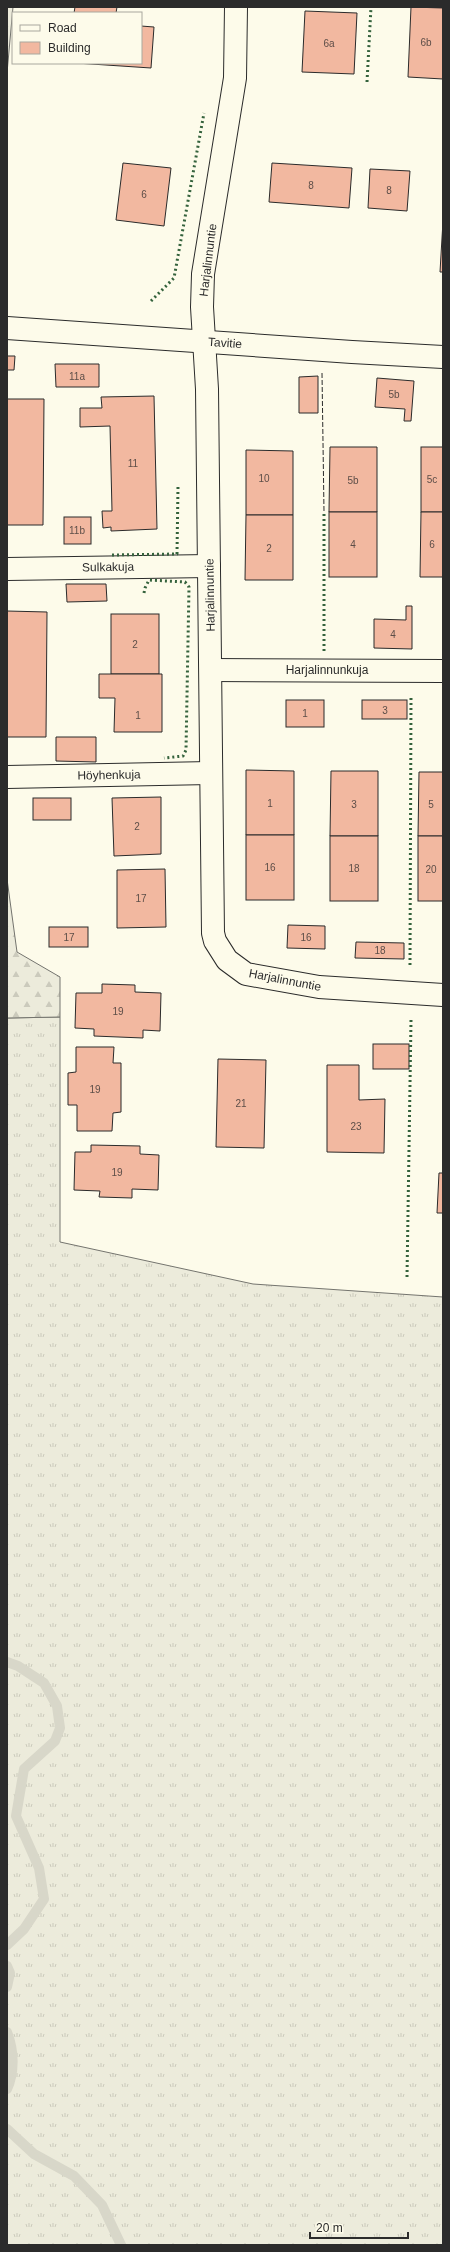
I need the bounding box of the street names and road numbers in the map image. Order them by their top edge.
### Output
street label: Harjalinnuntie [197,222,219,297]
street label: Tavitie [208,335,243,351]
street label: Harjalinnuntie [202,558,218,632]
street label: Sulkakuja [82,560,134,574]
street label: Harjalinnunkuja [286,663,369,677]
street label: Höyhenkuja [77,767,141,783]
street label: Harjalinnuntie [248,966,323,994]

